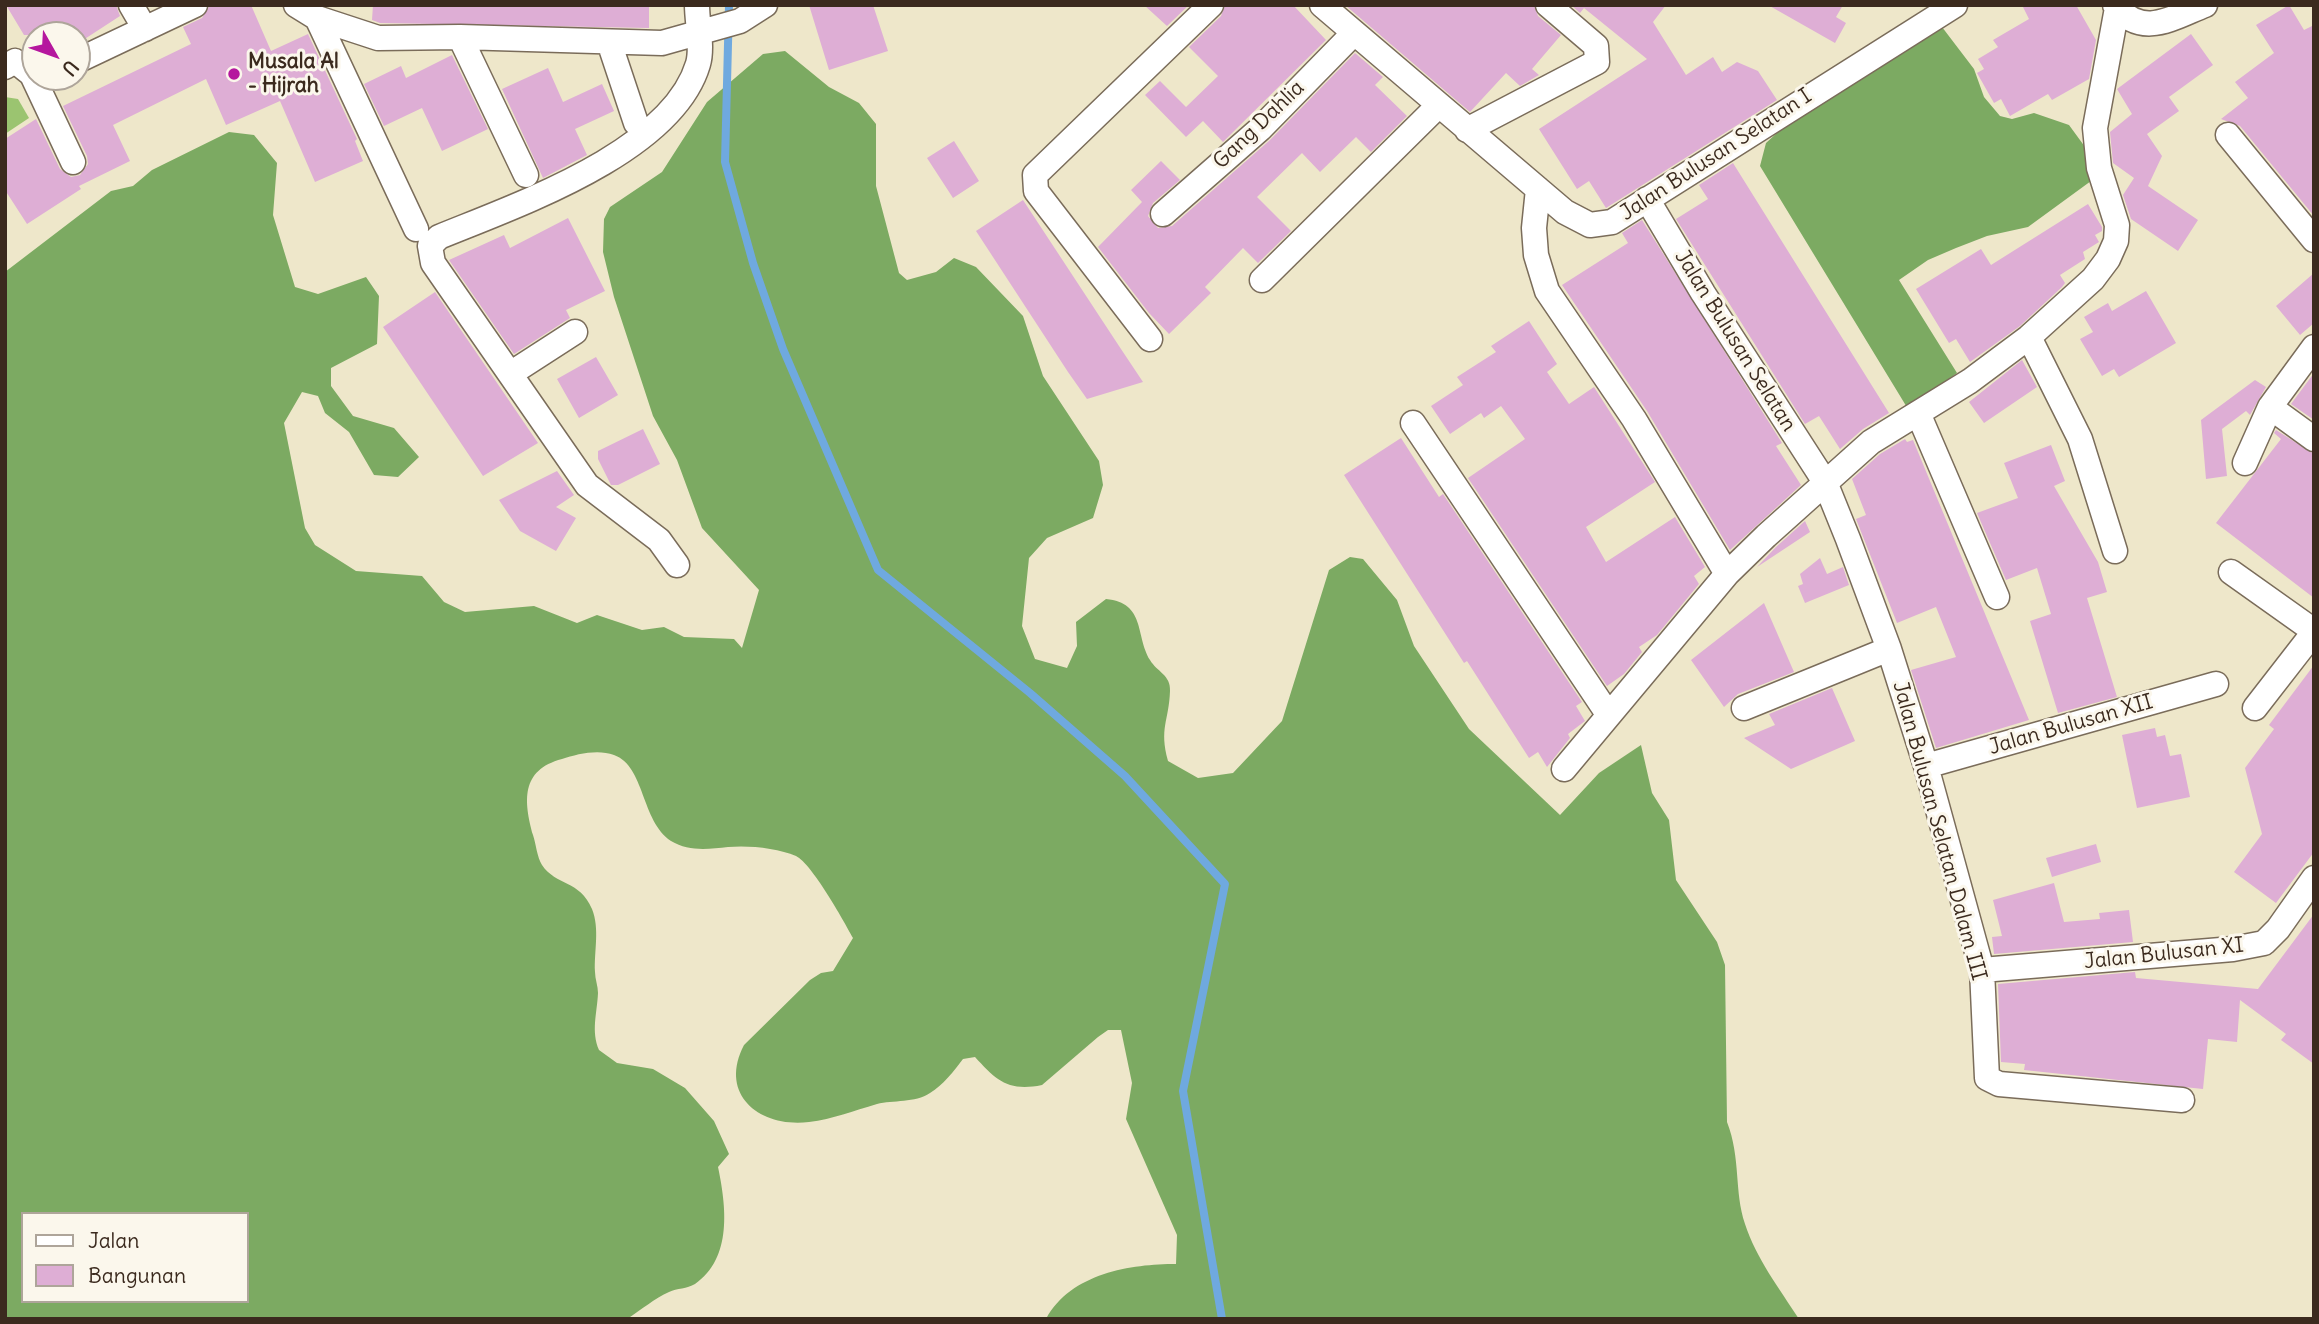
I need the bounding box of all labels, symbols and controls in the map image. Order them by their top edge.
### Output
north arrow [21,21,91,91]
place label: Musala Al - Hijrah [248,49,339,99]
text: U [57,56,84,81]
marker: Musala Al - Hijrah [226,66,242,82]
street label: Gang Dahlia [1208,75,1310,175]
street label: Jalan Bulusan Selatan I [1616,84,1816,226]
street label: Jalan Bulusan Selatan [1669,246,1801,436]
street label: Jalan Bulusan Selatan Dalam III [1887,679,1991,983]
street label: Jalan Bulusan XII [1986,690,2156,760]
street label: Jalan Bulusan XI [2083,933,2245,975]
legend [21,1212,248,1303]
text: Jalan [88,1227,139,1254]
text: Bangunan [88,1262,186,1289]

